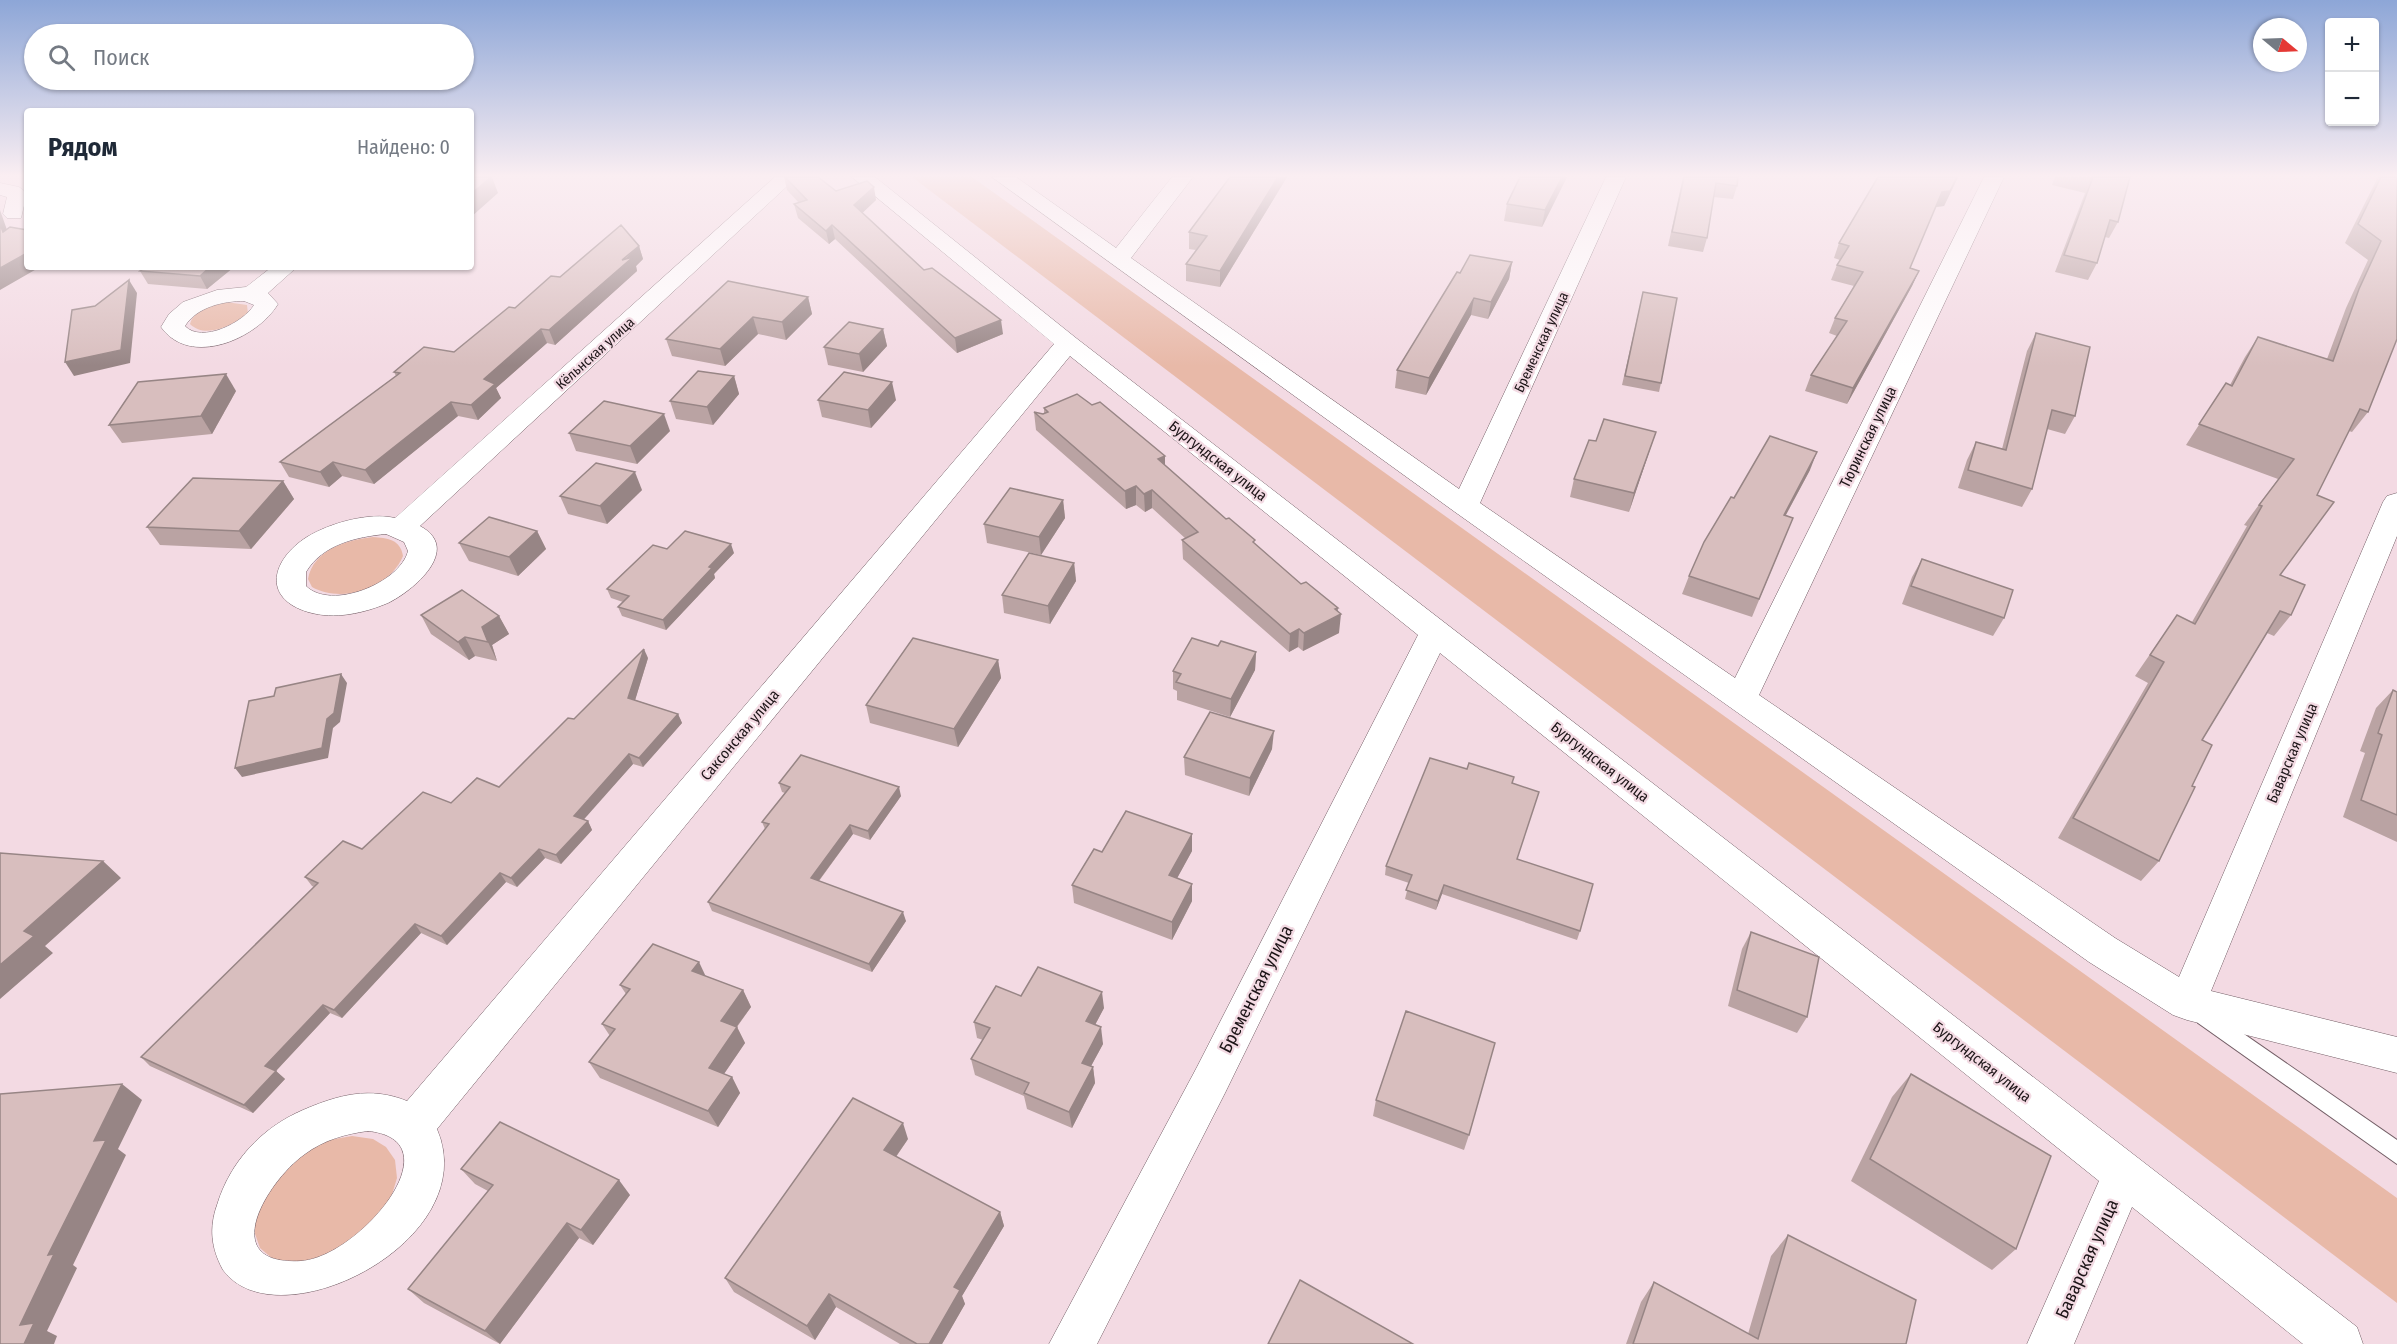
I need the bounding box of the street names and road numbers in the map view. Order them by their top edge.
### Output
street label: Бременская улица [1511,289,1572,395]
street label: Кёльнская улица [553,314,638,393]
street label: Тюринская улица [1836,383,1900,491]
street label: Бургундская улица [1165,417,1271,505]
street label: Саксонская улица [697,686,783,784]
street label: Баварская улица [2263,700,2321,806]
street label: Бургундская улица [1547,718,1653,806]
street label: Бременская улица [1214,921,1298,1056]
street label: Бургундская улица [1929,1018,2035,1106]
street label: Баварская улица [2051,1196,2123,1322]

